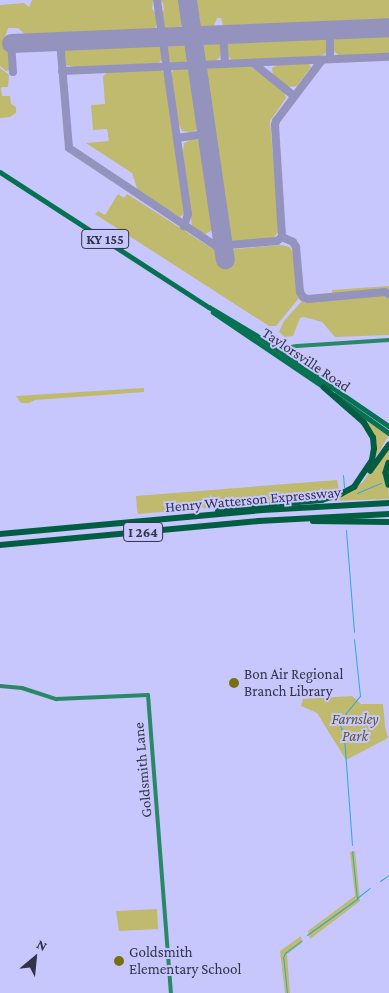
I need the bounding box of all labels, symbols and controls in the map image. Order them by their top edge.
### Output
road number: KY 155 [80,228,130,250]
street label: Taylorsville Road [259,324,353,396]
street label: Henry Watterson Expressway [164,483,342,517]
road number: I 264 [123,520,163,544]
place label: Bon Air Regional Branch Library [244,665,343,700]
marker: Bon Air Regional Branch Library [228,677,240,689]
park label: Farnsley Park [331,710,379,745]
street label: Goldsmith Lane [130,722,156,818]
north arrow [10,933,60,983]
text: N [34,935,50,954]
place label: Goldsmith Elementary School [129,943,241,978]
marker: Goldsmith Elementary School [113,955,125,967]

